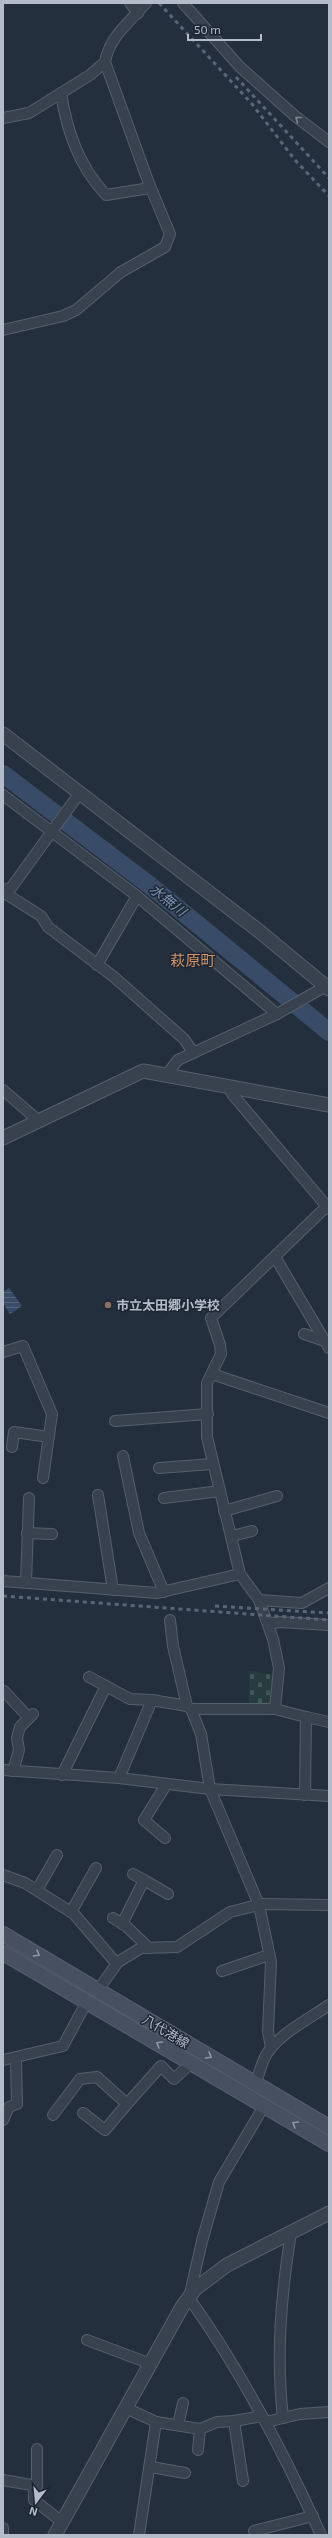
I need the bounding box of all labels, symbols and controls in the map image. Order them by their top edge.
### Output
scale bar [188,16,261,42]
text: 50 m [194,22,221,36]
one-way arrow [296,116,303,123]
water label: 水無川 [147,880,192,921]
district label: 萩原町 [170,951,216,969]
place label: 市立太田郷小学校 [116,1297,220,1313]
marker: 市立太田郷小学校 [103,1300,113,1310]
one-way arrow [33,1950,40,1957]
street label: 八代港線 [140,2011,192,2051]
one-way arrow [156,2042,163,2049]
one-way arrow [205,2051,212,2058]
one-way arrow [292,2122,299,2129]
north arrow [16,2482,56,2522]
text: N [27,2505,39,2519]

